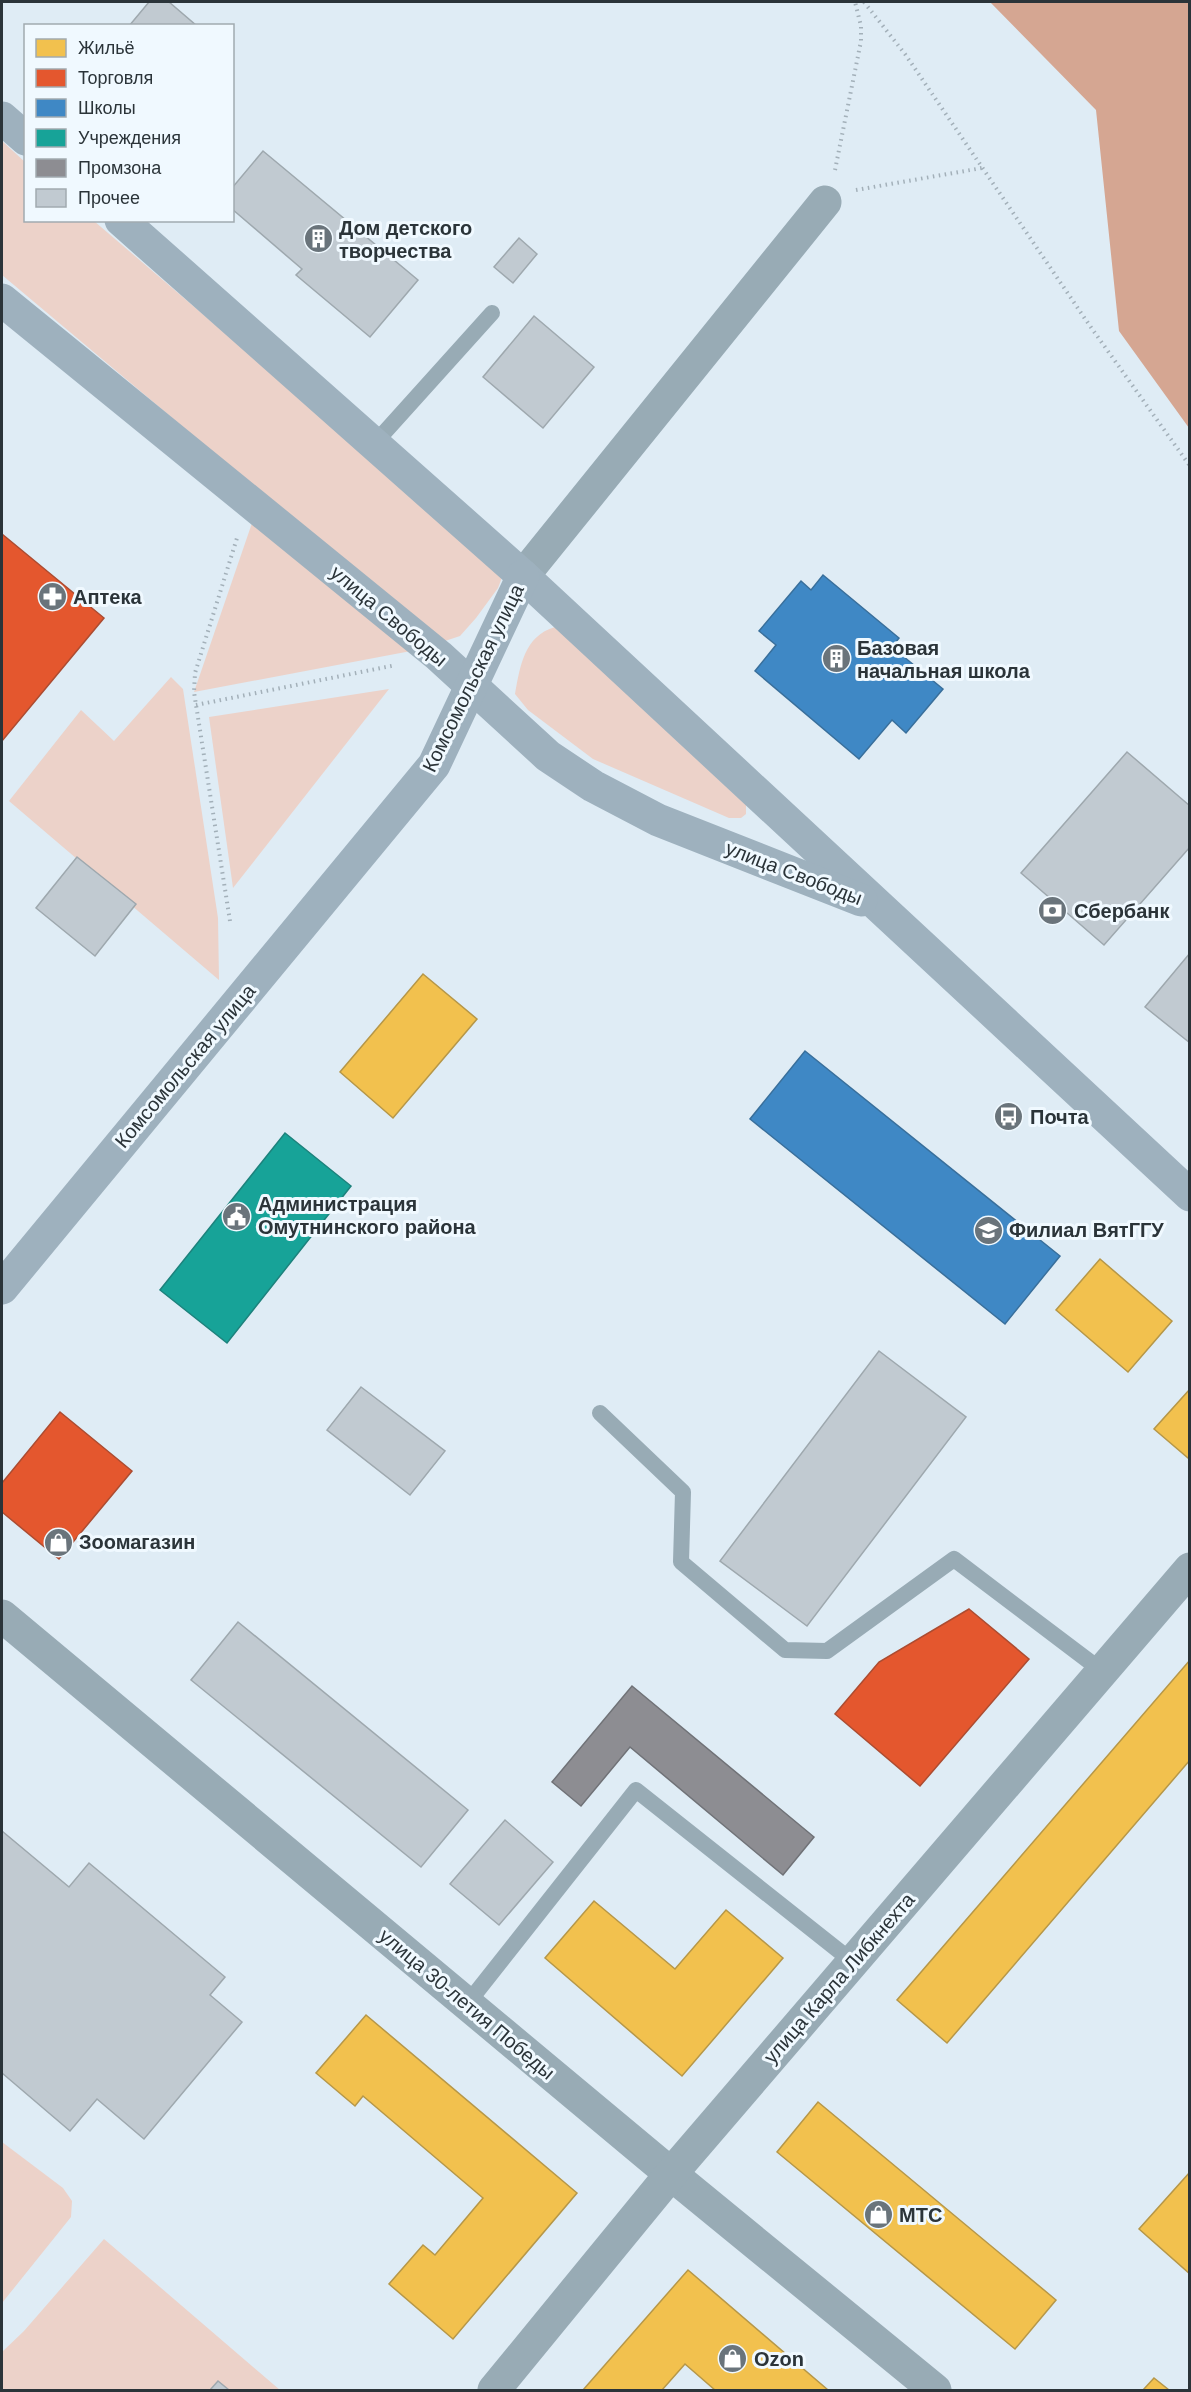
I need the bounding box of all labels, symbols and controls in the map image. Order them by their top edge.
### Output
legend [24,24,234,222]
text: Жильё [78,38,135,58]
text: Торговля [78,68,153,88]
text: Школы [78,98,136,118]
text: Учреждения [78,128,181,148]
text: Промзона [78,158,162,178]
text: Прочее [78,188,140,208]
place label: Дом детского творчества [339,217,472,262]
building icon: Дом детского творчества [302,223,334,255]
street label: улица Свободы [327,561,451,671]
street label: Комсомольская улица [418,580,528,775]
pharmacy icon: Аптека [36,581,68,613]
place label: Аптека [73,586,142,608]
place label: Базовая начальная школа [857,637,1031,682]
building icon: Базовая начальная школа [820,643,852,675]
street label: улица Свободы [723,837,865,909]
bank icon: Сбербанк [1037,895,1069,927]
place label: Сбербанк [1074,900,1170,922]
street label: Комсомольская улица [110,979,260,1152]
bus stop icon: Почта [993,1101,1025,1133]
place label: Почта [1030,1106,1090,1128]
place label: Администрация Омутнинского района [258,1193,477,1238]
public building icon: Администрация Омутнинского района [221,1200,253,1232]
school or university icon: Филиал ВятГГУ [972,1214,1004,1246]
place label: Филиал ВятГГУ [1009,1219,1164,1241]
shop icon: Зоомагазин [42,1526,74,1558]
place label: Зоомагазин [79,1531,195,1553]
street label: улица Карла Либкнехта [759,1888,919,2068]
street label: улица 30-летия Победы [375,1924,559,2084]
shop icon: МТС [862,2199,894,2231]
place label: МТС [899,2204,942,2226]
shop icon: Ozon [717,2343,749,2375]
place label: Ozon [754,2348,804,2370]

